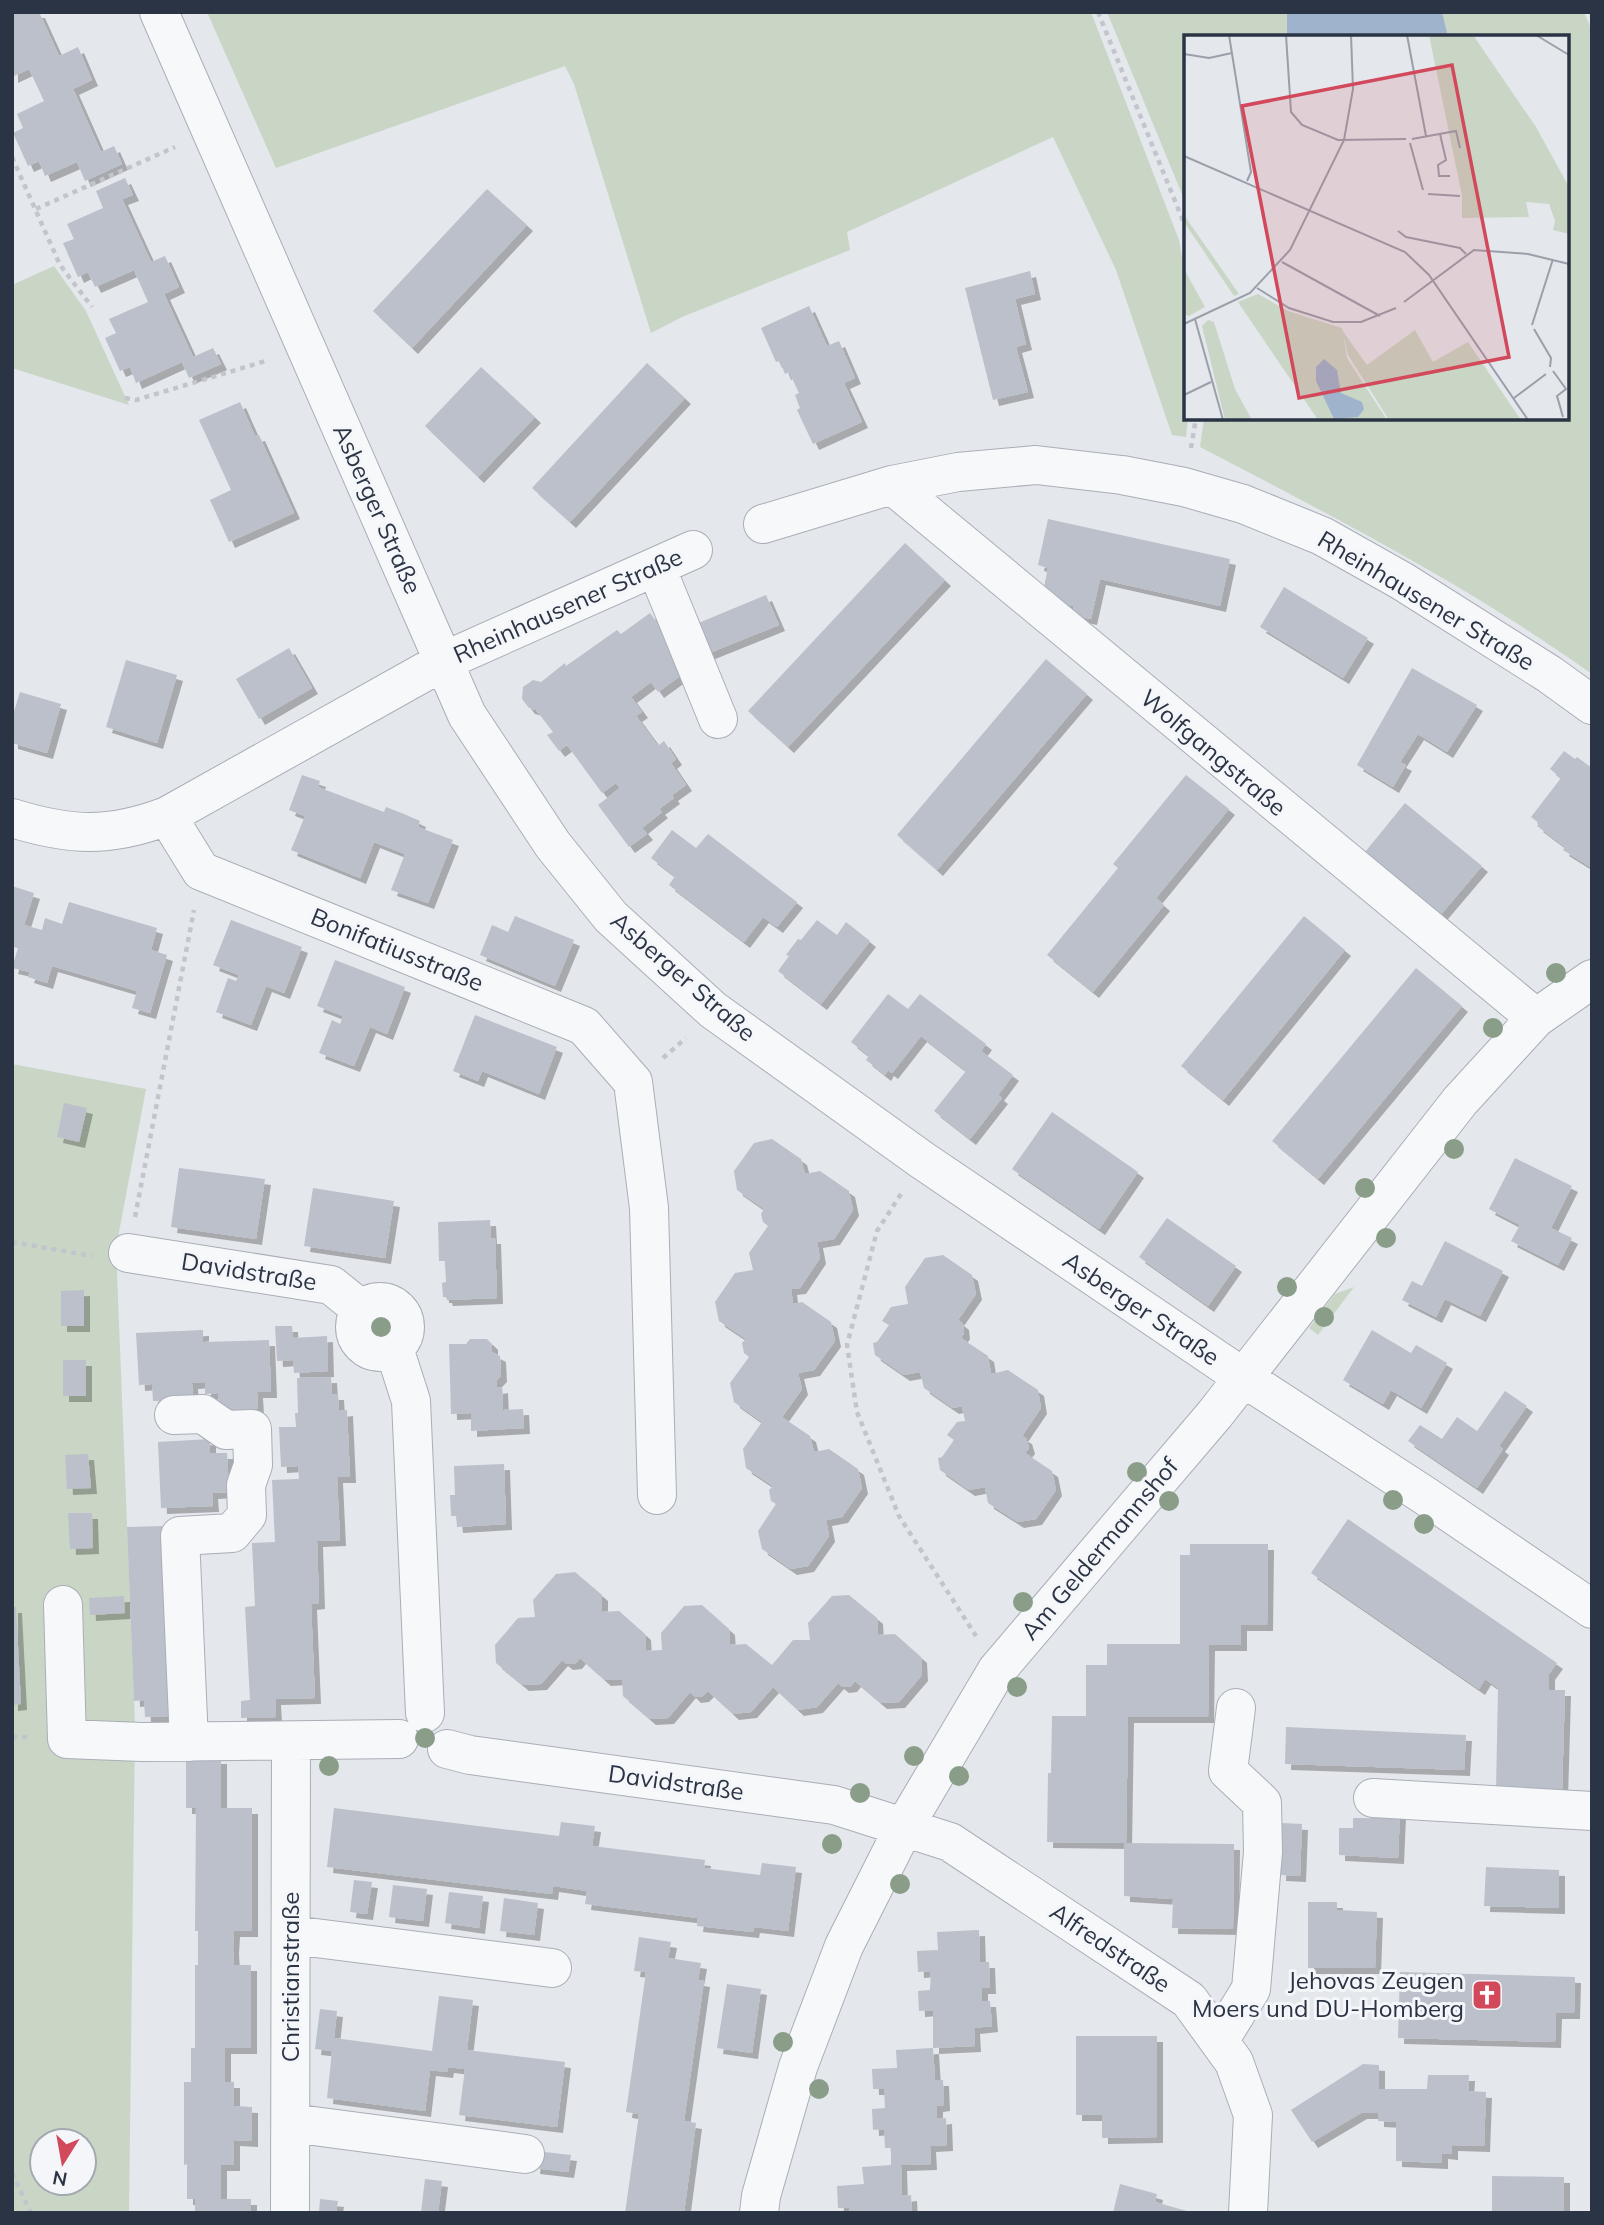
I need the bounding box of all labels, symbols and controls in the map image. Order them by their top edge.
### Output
inset map [1184,35,1569,420]
street label: Asberger Straße [327,419,429,598]
street label: Rheinhausener Straße [1313,524,1540,677]
street label: Rheinhausener Straße [448,541,687,669]
street label: Wolfgangstraße [1135,682,1293,822]
street label: Bonifatiusstraße [307,901,488,997]
street label: Asberger Straße [605,905,762,1047]
street label: Asberger Straße [1058,1245,1226,1372]
street label: Davidstraße [179,1246,319,1297]
street label: Am Geldermannshof [1014,1450,1185,1646]
street label: Davidstraße [606,1758,746,1806]
street label: Christianstraße [275,1892,305,2062]
street label: Alfredstraße [1045,1896,1177,1998]
place label: Jehovas Zeugen Moers und DU-Homberg [1192,1965,1464,2023]
church icon: Jehovas Zeugen Moers und DU-Homberg [1470,1978,1504,2012]
north arrow [28,2127,98,2197]
text: N [50,2166,69,2192]

